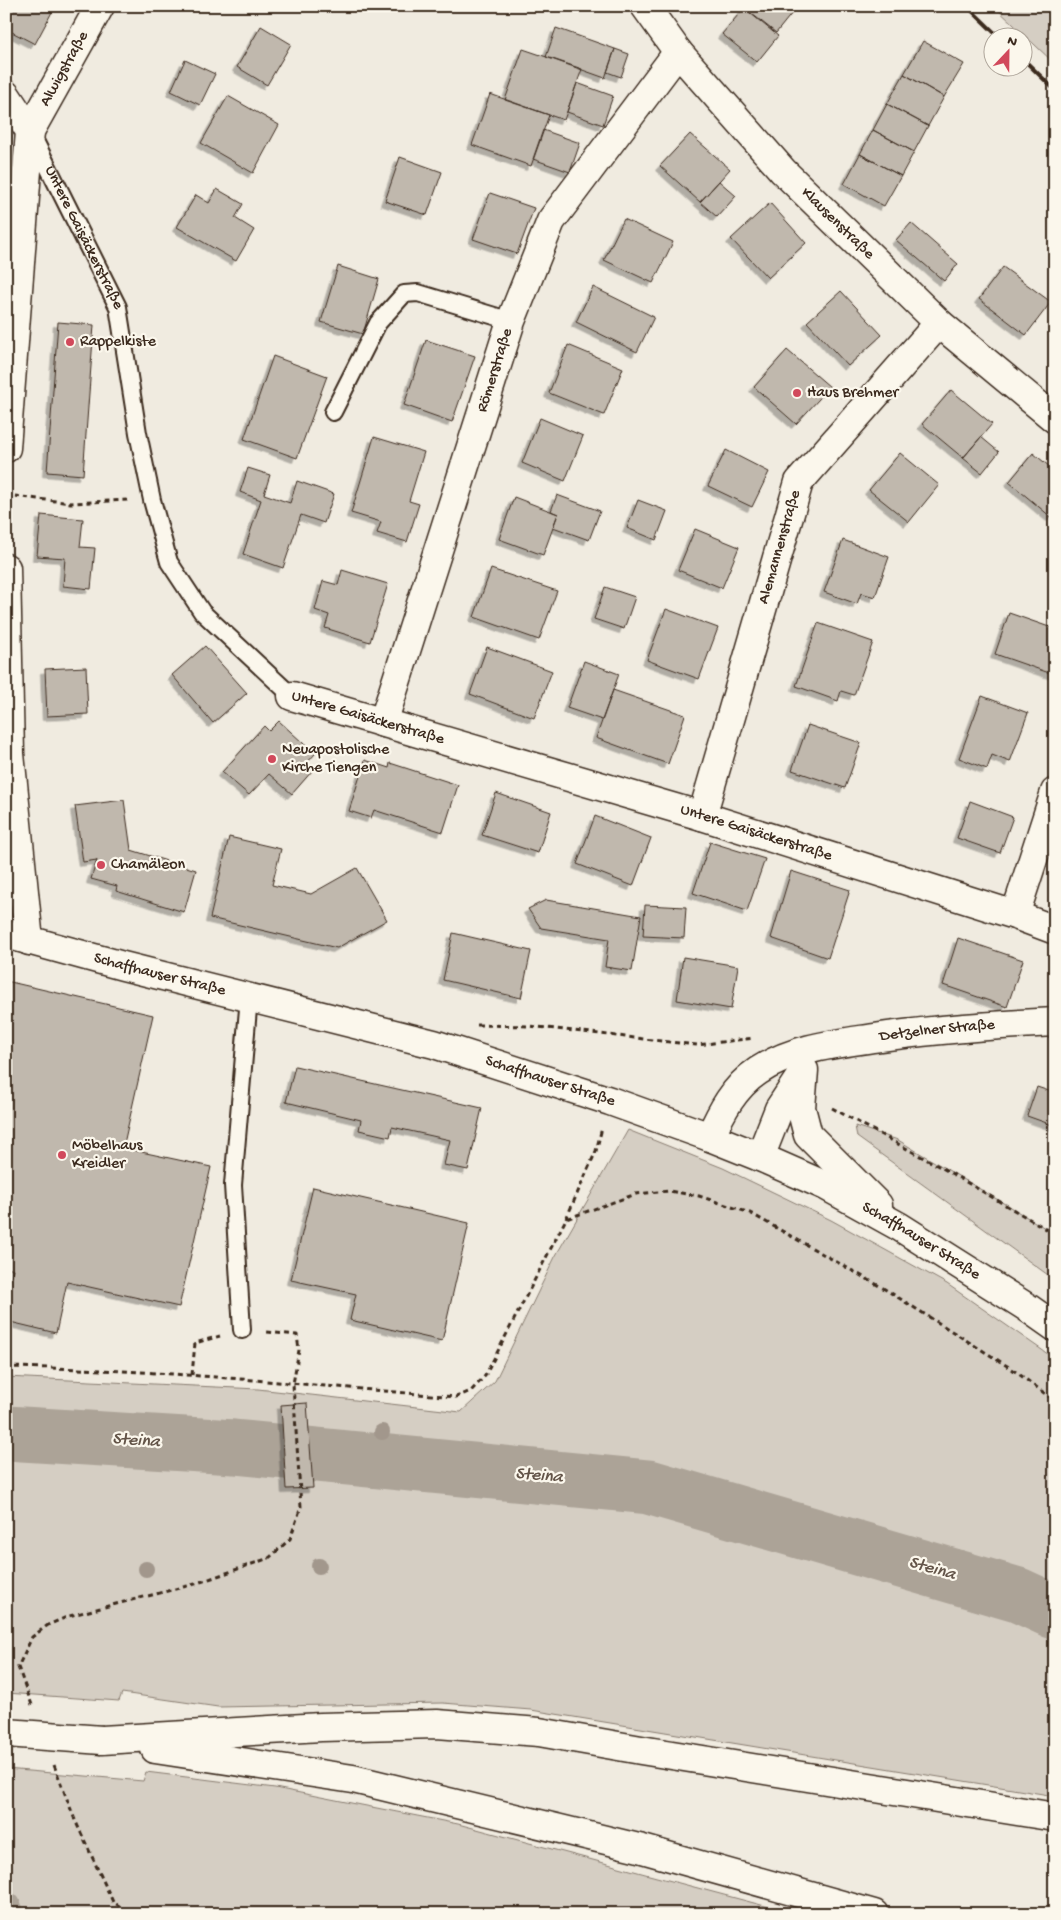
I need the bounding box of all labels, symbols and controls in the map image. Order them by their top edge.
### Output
street label: Alwigstraße [36,28,94,110]
north arrow [984,28,1034,78]
text: N [1005,33,1019,52]
street label: Untere Gaisäckerstraße [40,163,128,313]
street label: Klausenstraße [796,184,879,264]
street label: Römerstraße [473,325,518,415]
place label: Rappelkiste [80,333,157,352]
marker: Rappelkiste [64,336,76,348]
place label: Haus Brehmer [807,384,900,403]
marker: Haus Brehmer [791,387,803,399]
street label: Alemannenstraße [755,487,806,606]
street label: Untere Gaisäckerstraße [289,687,447,750]
place label: Neuapostolische Kirche Tiengen [282,741,390,778]
marker: Neuapostolische Kirche Tiengen [266,753,278,765]
street label: Untere Gaisäckerstraße [678,801,835,866]
place label: Chamäleon [111,856,185,875]
marker: Chamäleon [95,859,107,871]
street label: Schaffhauser Straße [92,949,228,1001]
street label: Detzelner Straße [877,1016,996,1047]
street label: Schaffhauser Straße [483,1052,618,1112]
place label: Möbelhaus Kreidler [72,1137,144,1174]
marker: Möbelhaus Kreidler [56,1149,68,1161]
street label: Schaffhauser Straße [858,1198,984,1285]
water label: Steina [112,1429,161,1453]
water label: Steina [514,1463,565,1489]
water label: Steina [906,1552,959,1586]

